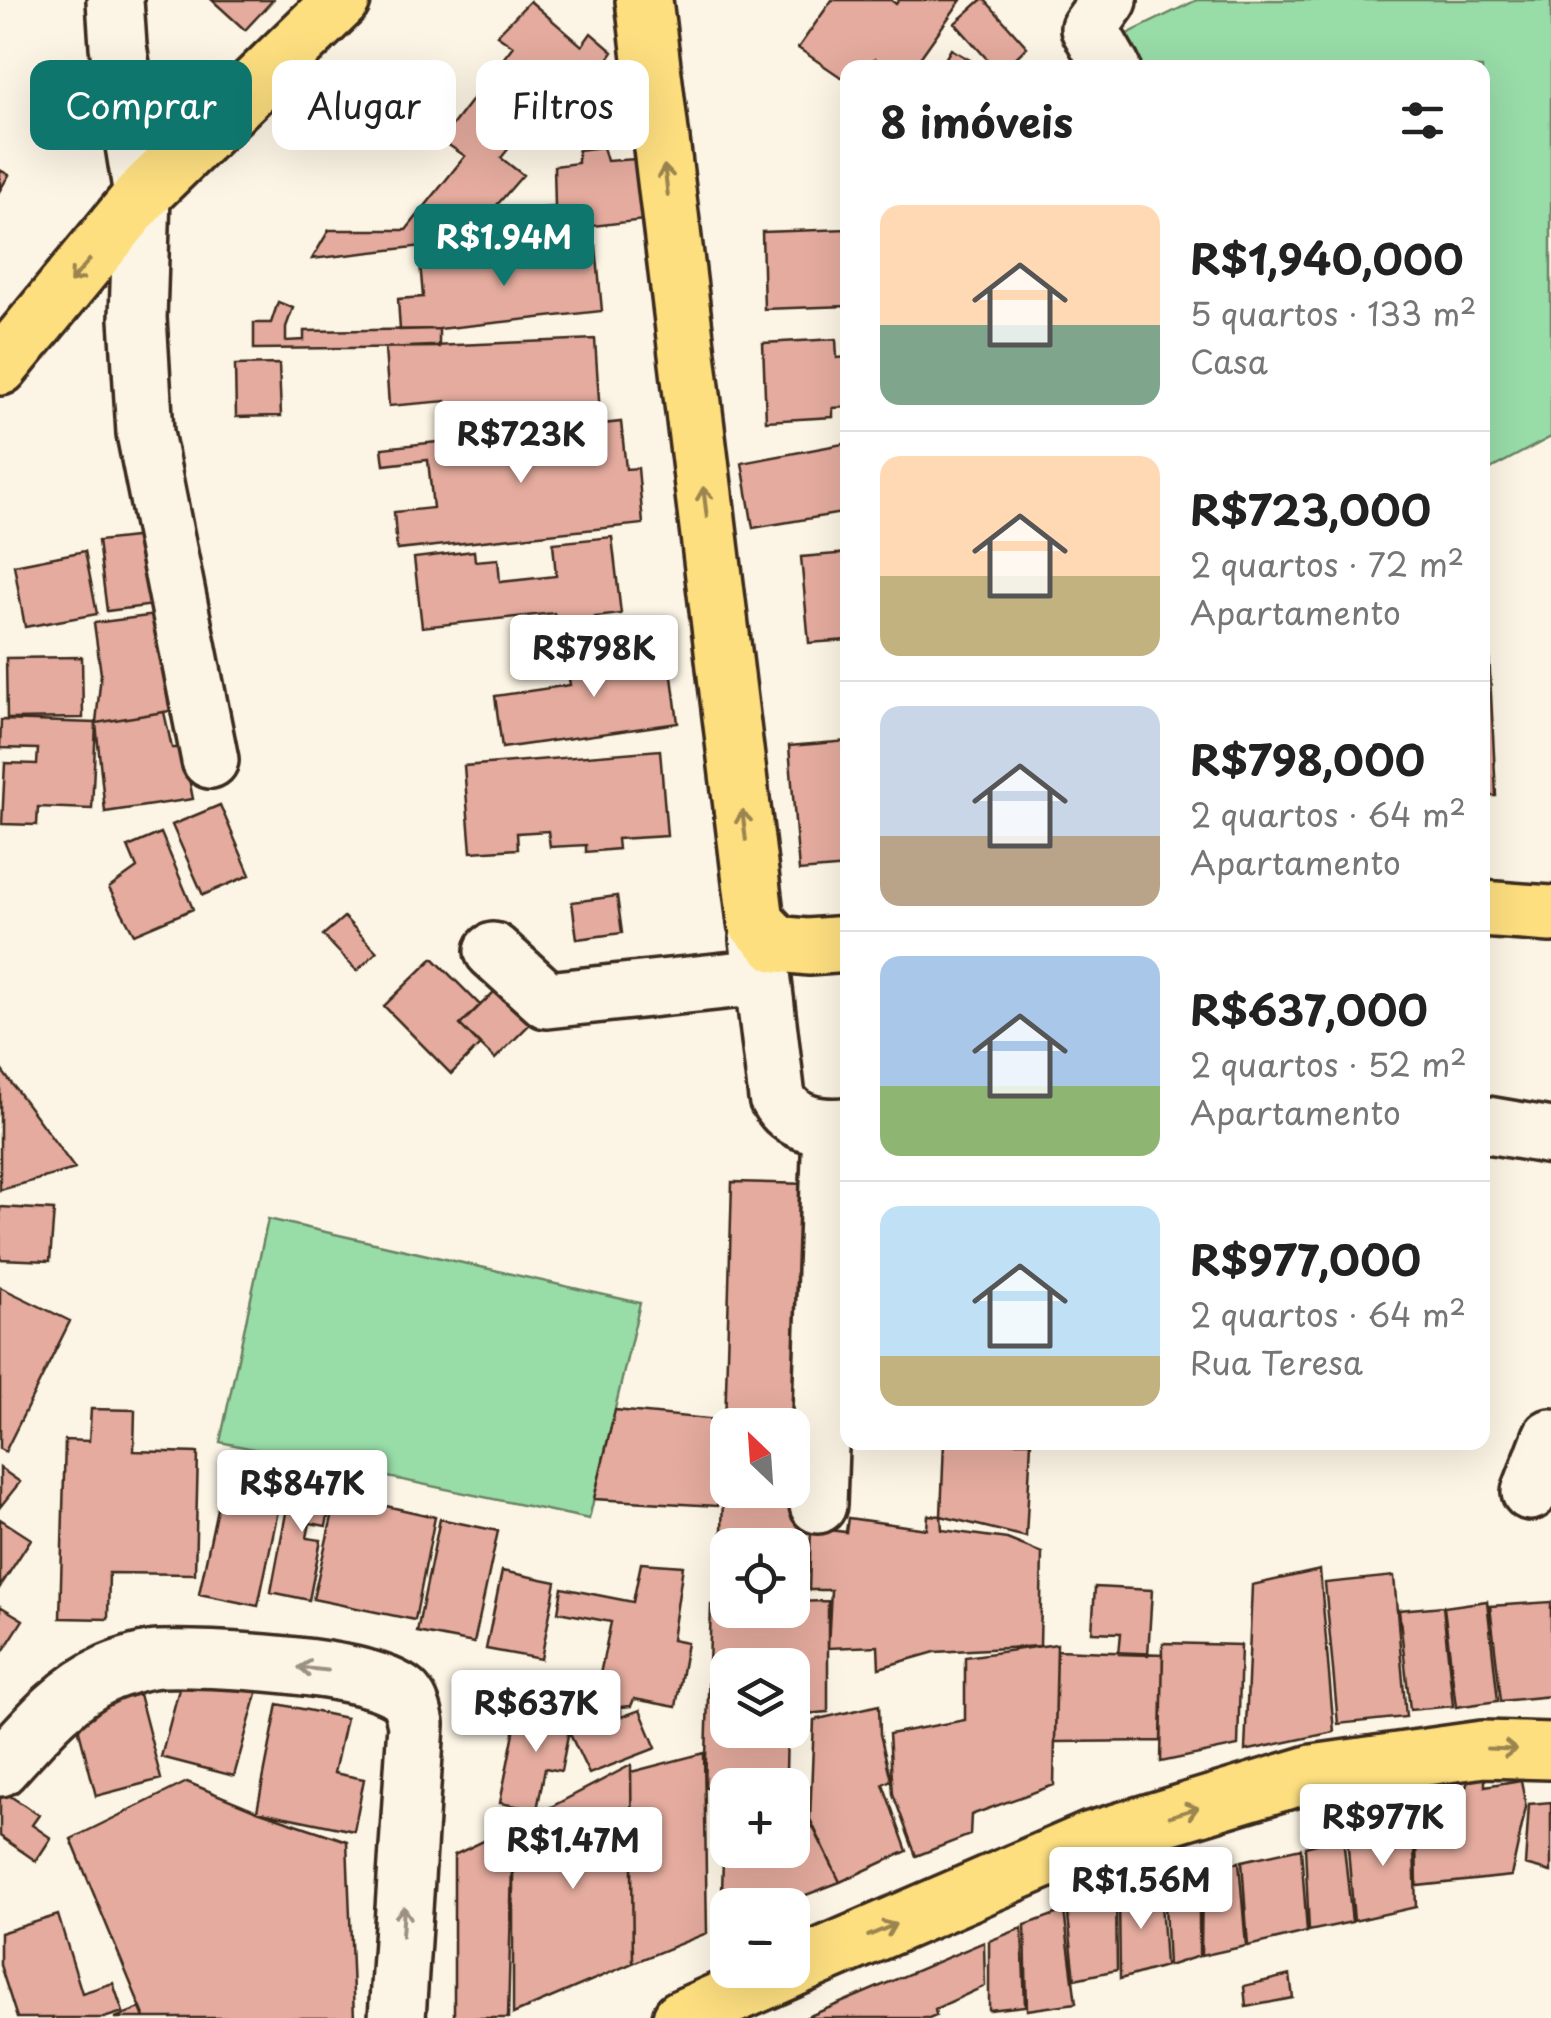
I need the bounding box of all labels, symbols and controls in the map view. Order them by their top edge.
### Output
chip: Comprar [30,60,252,150]
chip: Alugar [272,60,456,150]
chip: Filtros [476,60,649,150]
text: 8 imóveis [880,89,1073,152]
icon: filters [1395,93,1450,148]
one-way arrow [656,164,675,196]
pin: R$1.94M [412,204,596,289]
text: R$1.94M [436,212,572,260]
text: R$1,940,000 [1190,226,1464,289]
icon: home [960,245,1080,365]
one-way arrow [69,257,91,283]
text: 5 quartos · 133 m² [1190,289,1477,337]
text: Casa [1190,337,1268,385]
pin: R$723K [440,401,602,486]
text: R$723K [457,409,586,457]
text: R$723,000 [1190,477,1431,540]
one-way arrow [695,487,714,519]
icon: home [960,496,1080,616]
text: 2 quartos · 72 m² [1190,540,1464,588]
text: Apartamento [1190,588,1401,636]
pin: R$798K [513,615,675,700]
text: R$798K [532,623,656,671]
text: R$798,000 [1190,727,1425,790]
icon: home [960,746,1080,866]
text: 2 quartos · 64 m² [1190,790,1466,838]
one-way arrow [734,809,753,841]
text: Apartamento [1190,838,1401,886]
text: R$637,000 [1190,977,1428,1040]
icon: home [960,996,1080,1116]
text: 2 quartos · 52 m² [1190,1040,1467,1088]
text: Apartamento [1190,1088,1401,1136]
text: R$977,000 [1190,1227,1421,1290]
icon: home [960,1246,1080,1366]
text: 2 quartos · 64 m² [1190,1290,1466,1338]
text: Rua Teresa [1190,1338,1363,1386]
north arrow [710,1408,810,1508]
map controls [710,1408,810,1988]
pin: R$847K [221,1450,383,1535]
text: R$847K [239,1458,365,1506]
button: locate [710,1528,810,1628]
button: layers [710,1648,810,1748]
one-way arrow [297,1659,330,1678]
pin: R$637K [455,1670,617,1755]
text: R$637K [473,1678,599,1726]
one-way arrow [1485,1740,1517,1759]
button: + [710,1768,810,1868]
pin: R$977K [1302,1784,1464,1869]
text: R$977K [1322,1792,1444,1840]
one-way arrow [1168,1802,1199,1820]
pin: R$1.47M [481,1807,665,1892]
text: R$1.47M [506,1815,640,1863]
pin: R$1.56M [1049,1847,1233,1932]
text: R$1.56M [1071,1855,1211,1903]
button: − [710,1888,810,1988]
one-way arrow [394,1905,413,1937]
one-way arrow [866,1920,897,1938]

